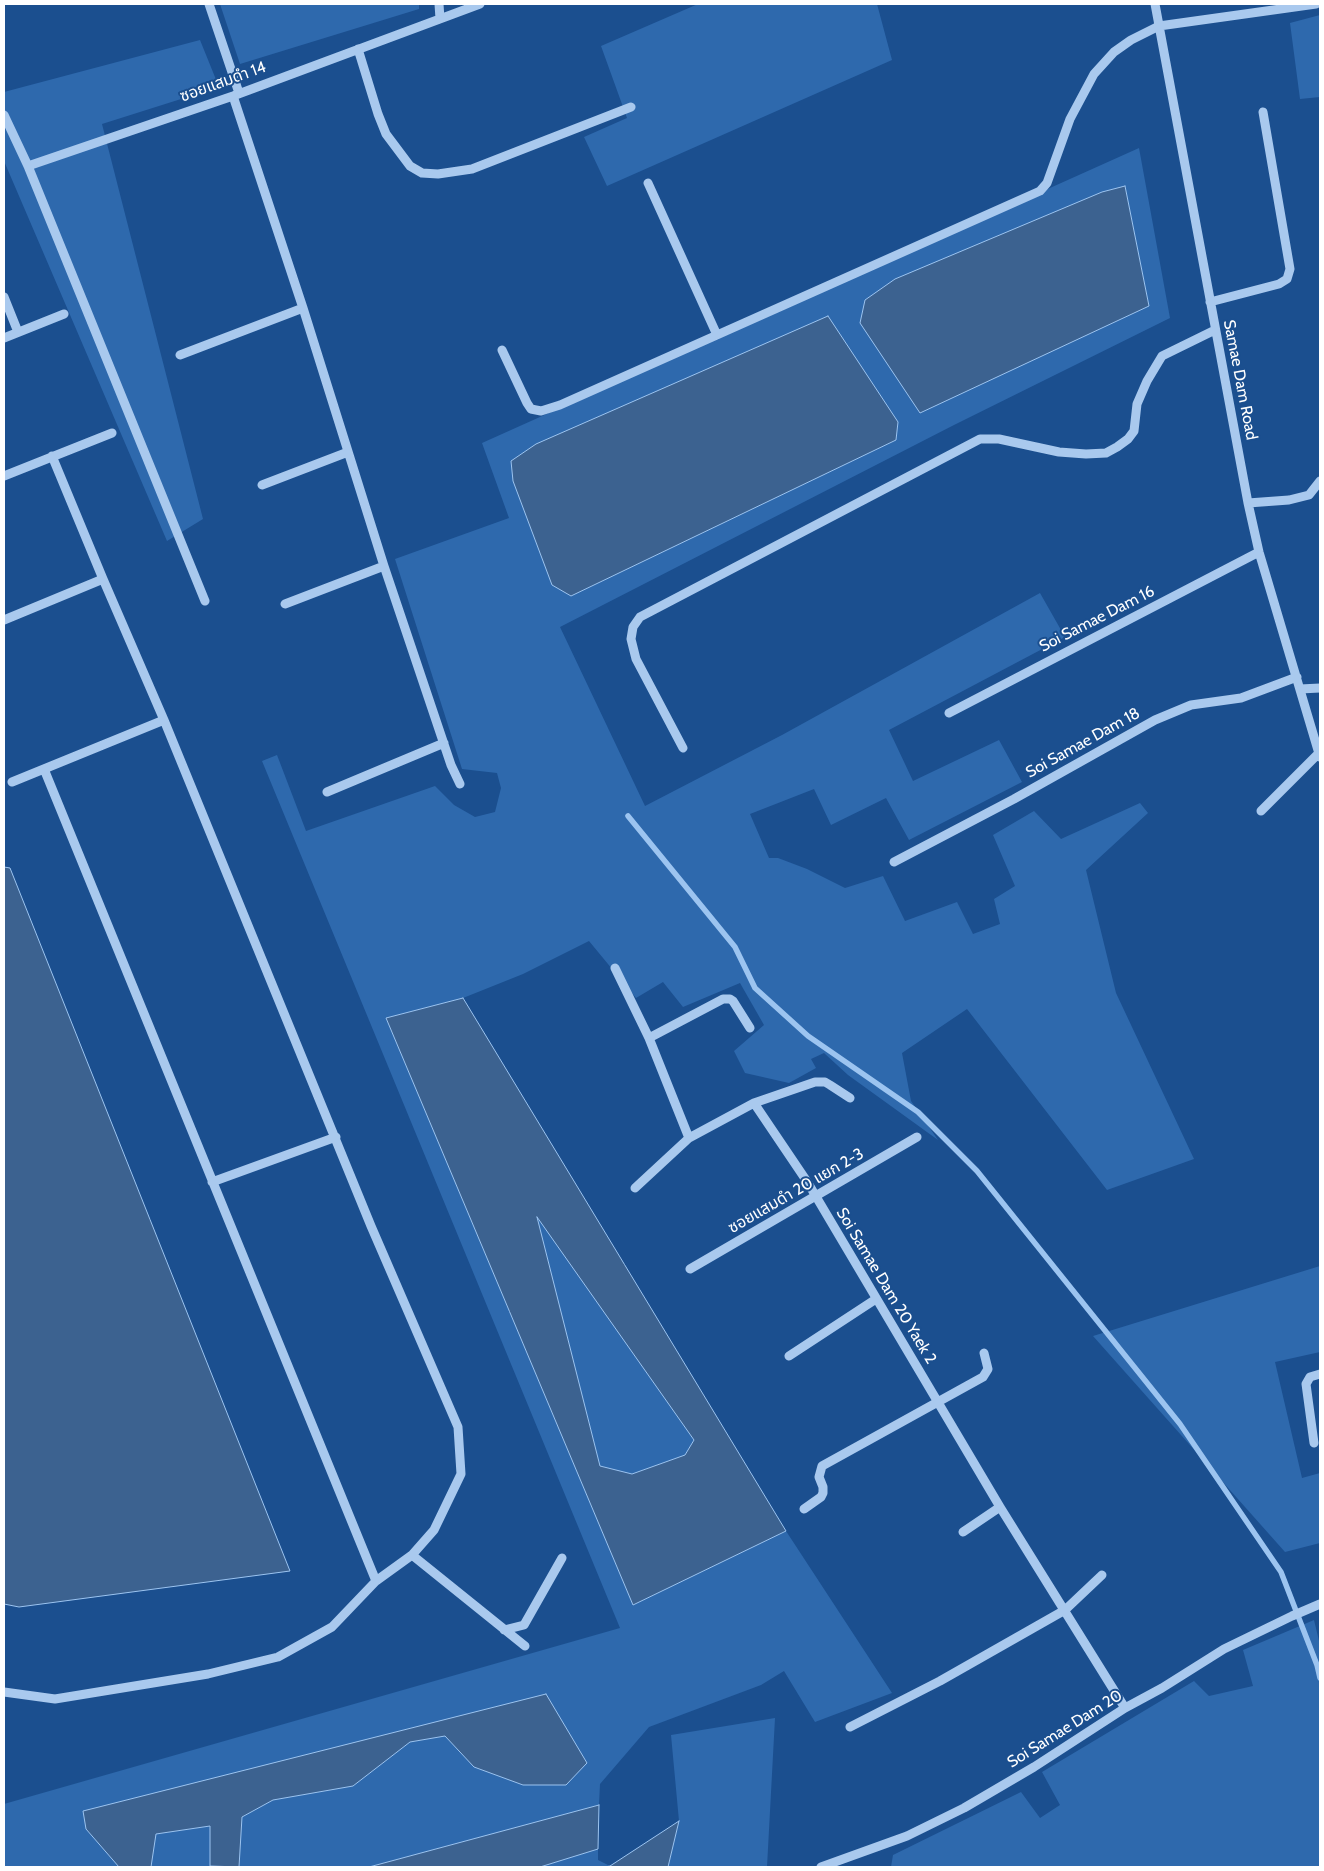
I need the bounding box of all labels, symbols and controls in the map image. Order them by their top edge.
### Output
street label: ซอยแสมดำ 14 [177,58,269,106]
street label: Samae Dam Road [1219,318,1261,442]
street label: Soi Samae Dam 16 [1036,582,1158,656]
street label: Soi Samae Dam 18 [1023,704,1143,782]
street label: ซอยแสมดำ 20 แยก 2-3 [725,1144,867,1238]
street label: Soi Samae Dam 20 Yaek 2 [832,1204,940,1368]
street label: Soi Samae Dam 20 [1004,1686,1126,1772]

